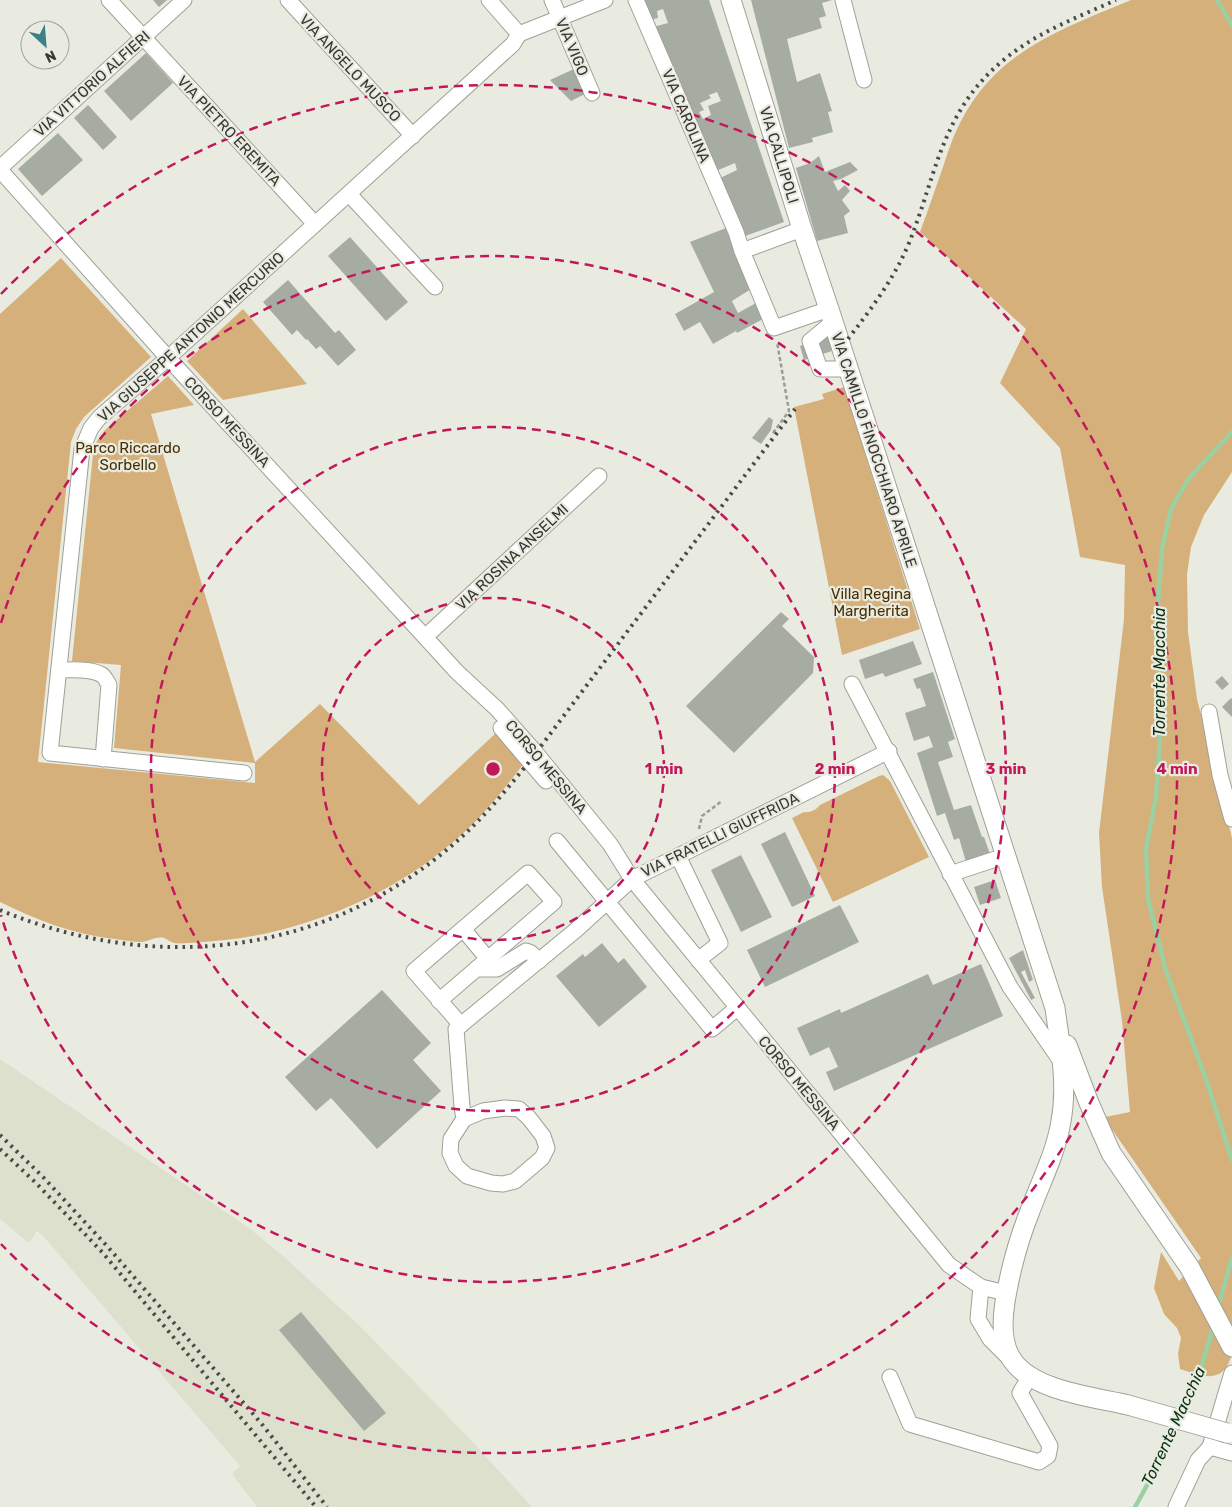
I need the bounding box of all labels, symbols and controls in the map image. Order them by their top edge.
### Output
street label: VIA ANGELO MUSCO [295,10,405,126]
street label: VIA VIGO [552,15,592,79]
north arrow [20,20,70,70]
street label: VIA VITTORIO ALFIERI [30,27,154,141]
text: N [42,46,59,66]
street label: VIA CAROLINA [658,66,714,166]
street label: VIA PIETRO EREMITA [173,72,285,190]
street label: VIA CALLIPOLI [756,104,802,206]
street label: VIA GIUSEPPE ANTONIO MERCURIO [94,248,288,426]
street label: VIA CAMILLO FINOCCHIARO APRILE [827,330,921,570]
street label: CORSO MESSINA [180,373,274,471]
park label: Parco Riccardo Sorbello [75,439,181,474]
street label: VIA ROSINA ANSELMI [452,500,572,614]
park label: Villa Regina Margherita [831,585,911,620]
water label: Torrente Macchia [1150,607,1169,737]
street label: CORSO MESSINA [501,716,591,818]
centre of rings [484,760,502,778]
text: 1 min [645,760,683,778]
text: 2 min [815,760,855,778]
text: 3 min [986,760,1026,778]
text: 4 min [1156,760,1198,778]
street label: VIA FRATELLI GIUFFRIDA [638,789,802,881]
street label: CORSO MESSINA [754,1032,844,1134]
water label: Torrente Macchia [1137,1364,1209,1489]

